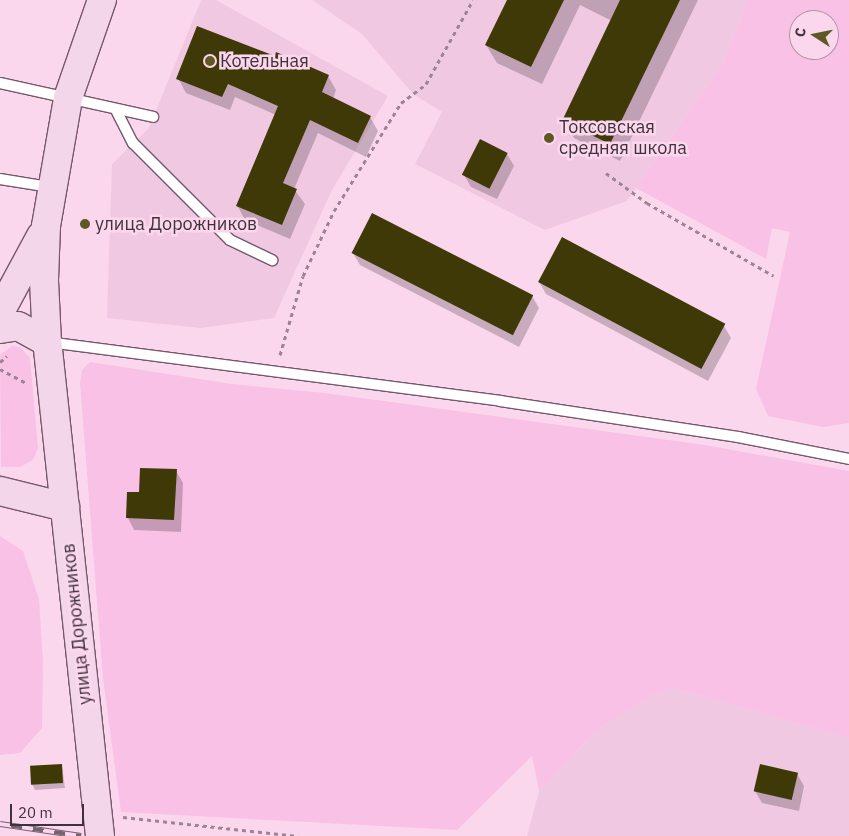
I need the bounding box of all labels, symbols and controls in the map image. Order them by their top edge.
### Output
north arrow [789,10,839,60]
text: С [791,26,810,39]
place label: Котельная [220,50,309,72]
marker: Котельная [204,55,216,67]
place label: Токсовская средняя школа [559,117,687,160]
marker: Токсовская средняя школа [543,132,555,144]
place label: улица Дорожников [95,213,257,235]
marker: улица Дорожников [79,218,91,230]
street label: улица Дорожников [58,542,96,706]
scale bar [12,794,86,826]
text: 20 m [18,803,53,822]

